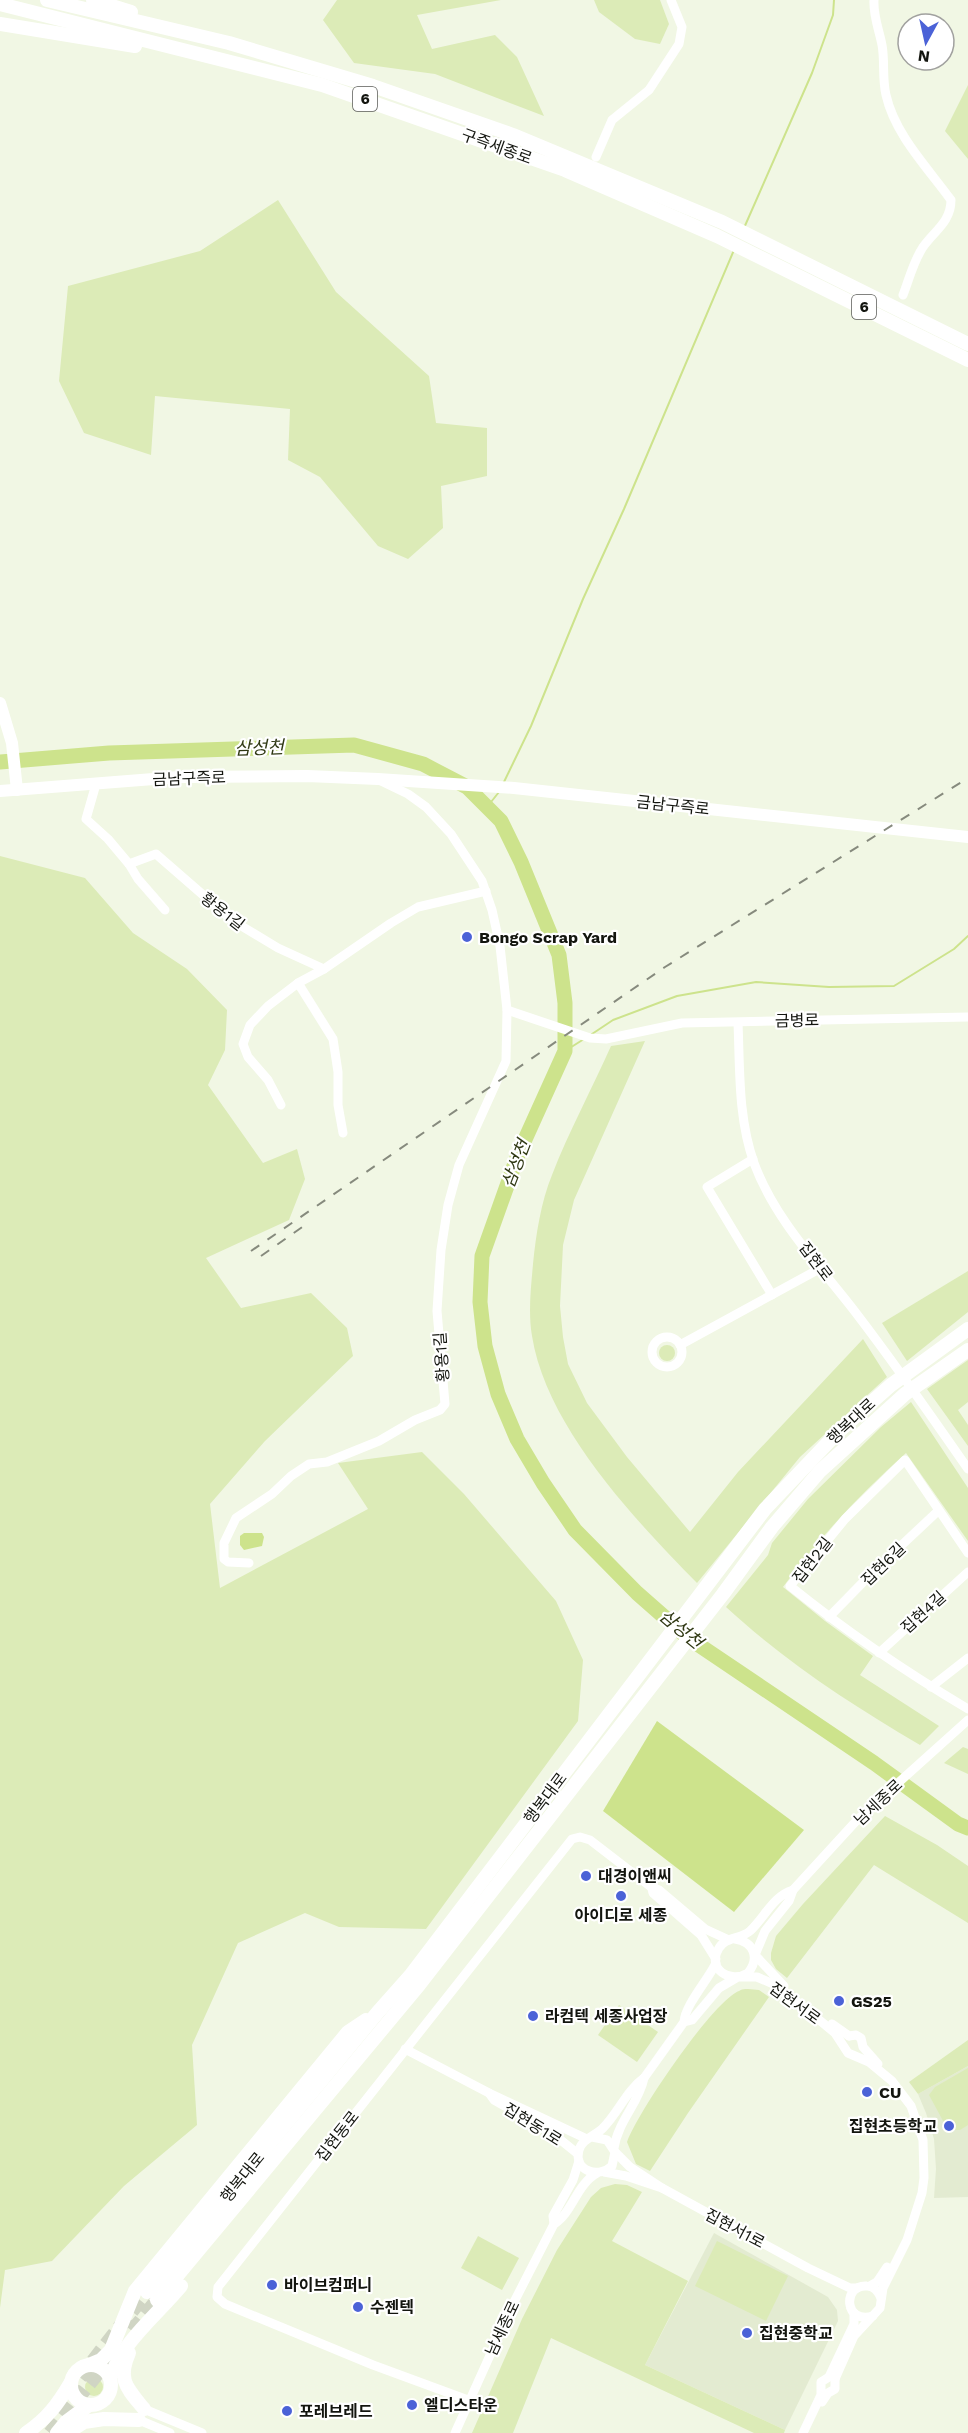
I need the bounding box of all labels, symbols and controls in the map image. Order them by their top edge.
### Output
north arrow [896,12,956,72]
text: N [917,46,931,67]
road number: 6 [353,87,377,111]
street label: 구즉세종로 [459,125,535,168]
road number: 6 [852,295,876,319]
water label: 삼성천 [234,736,287,759]
street label: 금남구즉로 [152,768,226,789]
street label: 금남구즉로 [635,792,711,819]
street label: 황용1길 [197,888,248,934]
place label: Bongo Scrap Yard [479,928,617,947]
marker: Bongo Scrap Yard [460,930,474,944]
street label: 금병로 [775,1011,820,1030]
water label: 삼성천 [497,1135,535,1191]
street label: 집현로 [795,1238,837,1285]
street label: 황용1길 [430,1331,453,1383]
street label: 행복대로 [823,1394,880,1448]
street label: 집현2길 [788,1533,836,1587]
street label: 집현6길 [857,1539,909,1590]
street label: 집현4길 [897,1587,950,1637]
water label: 삼성천 [656,1605,709,1654]
street label: 행복대로 [520,1769,571,1828]
street label: 남세종로 [850,1775,907,1829]
place label: 대경이앤씨 [598,1867,672,1886]
marker: 대경이앤씨 [579,1869,593,1883]
marker: 아이디로 세종 [614,1889,628,1903]
place label: 아이디로 세종 [575,1906,667,1925]
street label: 집현서로 [765,1978,824,2029]
place label: GS25 [851,1992,892,2011]
marker: GS25 [832,1994,846,2008]
place label: 라컴텍 세종사업장 [545,2007,668,2026]
marker: 라컴텍 세종사업장 [526,2009,540,2023]
place label: CU [879,2083,901,2102]
marker: CU [860,2085,874,2099]
street label: 집현동1로 [500,2099,566,2150]
street label: 집현동로 [312,2107,363,2165]
place label: 집현초등학교 [849,2117,937,2136]
marker: 집현초등학교 [942,2119,956,2133]
street label: 행복대로 [216,2148,268,2206]
street label: 집현서1로 [702,2205,768,2252]
place label: 바이브컴퍼니 [284,2276,372,2295]
marker: 바이브컴퍼니 [265,2278,279,2292]
street label: 남세종로 [481,2297,524,2359]
place label: 수젠텍 [370,2298,414,2317]
marker: 수젠텍 [351,2300,365,2314]
place label: 집현중학교 [759,2324,833,2343]
marker: 집현중학교 [740,2326,754,2340]
place label: 엘디스타운 [424,2396,498,2415]
marker: 엘디스타운 [405,2398,419,2412]
place label: 포레브레드 [299,2402,373,2421]
marker: 포레브레드 [280,2404,294,2418]

